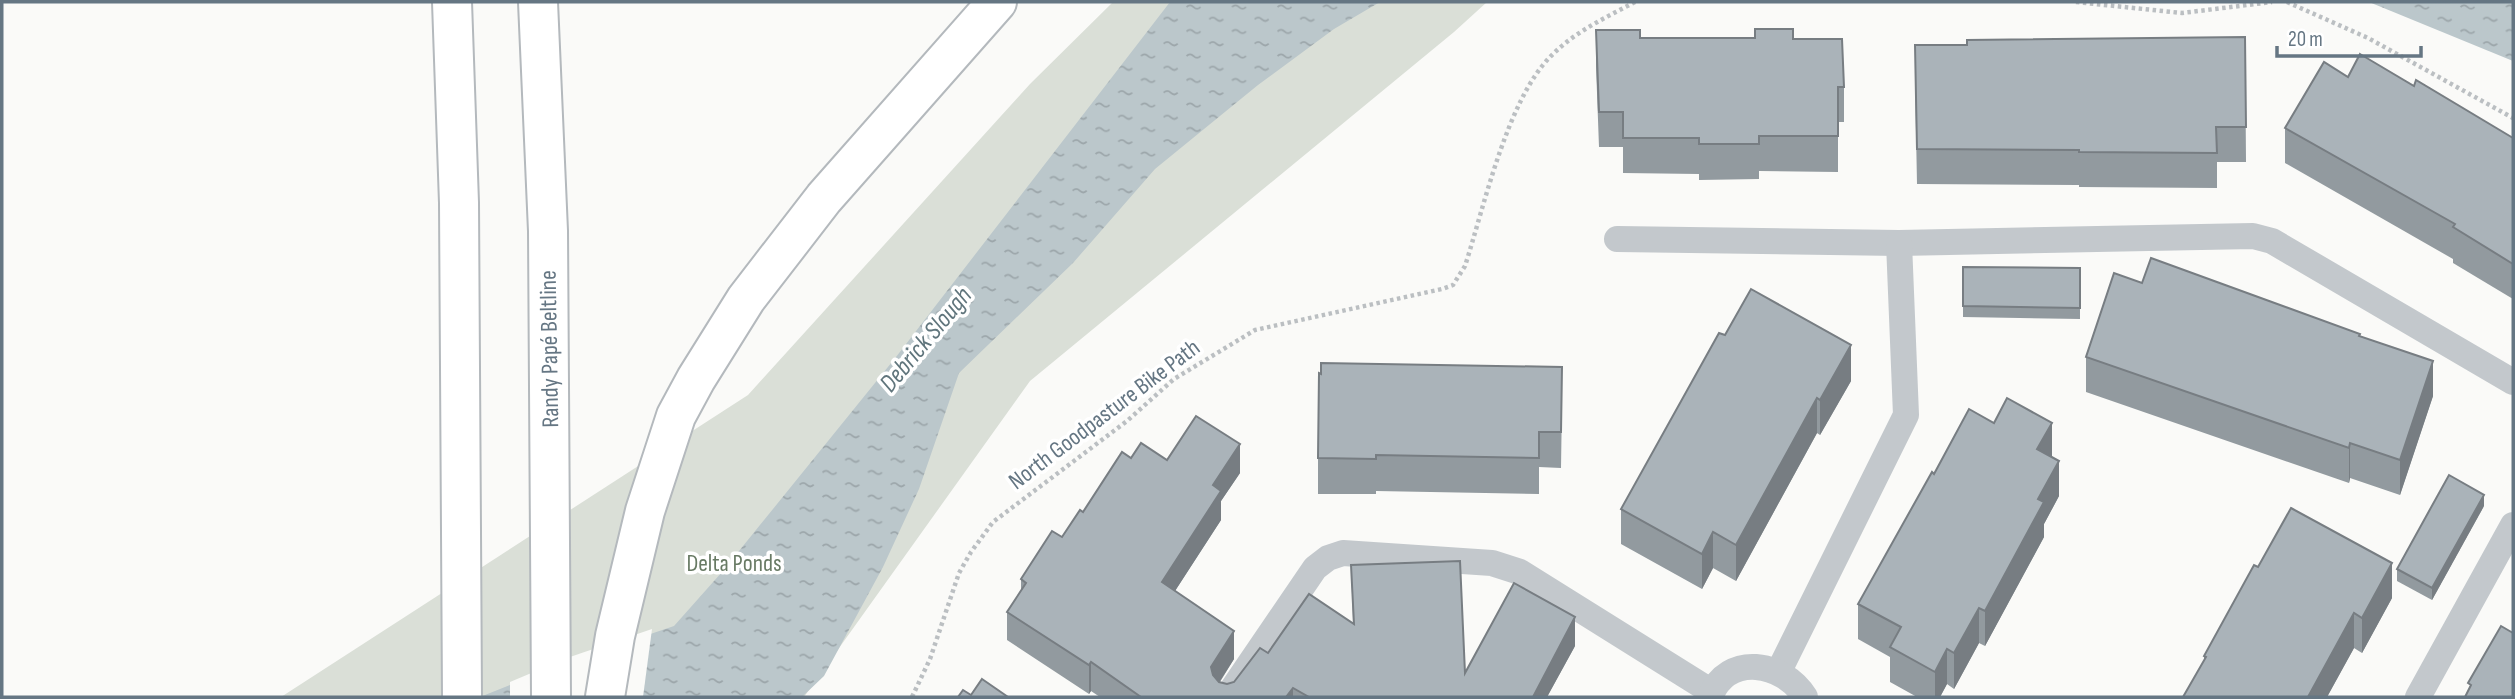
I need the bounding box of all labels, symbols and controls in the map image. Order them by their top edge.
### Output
scale bar [2277,14,2420,58]
text: 20 m [2288,27,2323,52]
street label: Randy Papé Beltline [534,270,565,428]
water label: Debrick Slough [873,281,979,399]
street label: North Goodpasture Bike Path [1003,333,1206,496]
park label: Delta Ponds [686,549,782,578]

